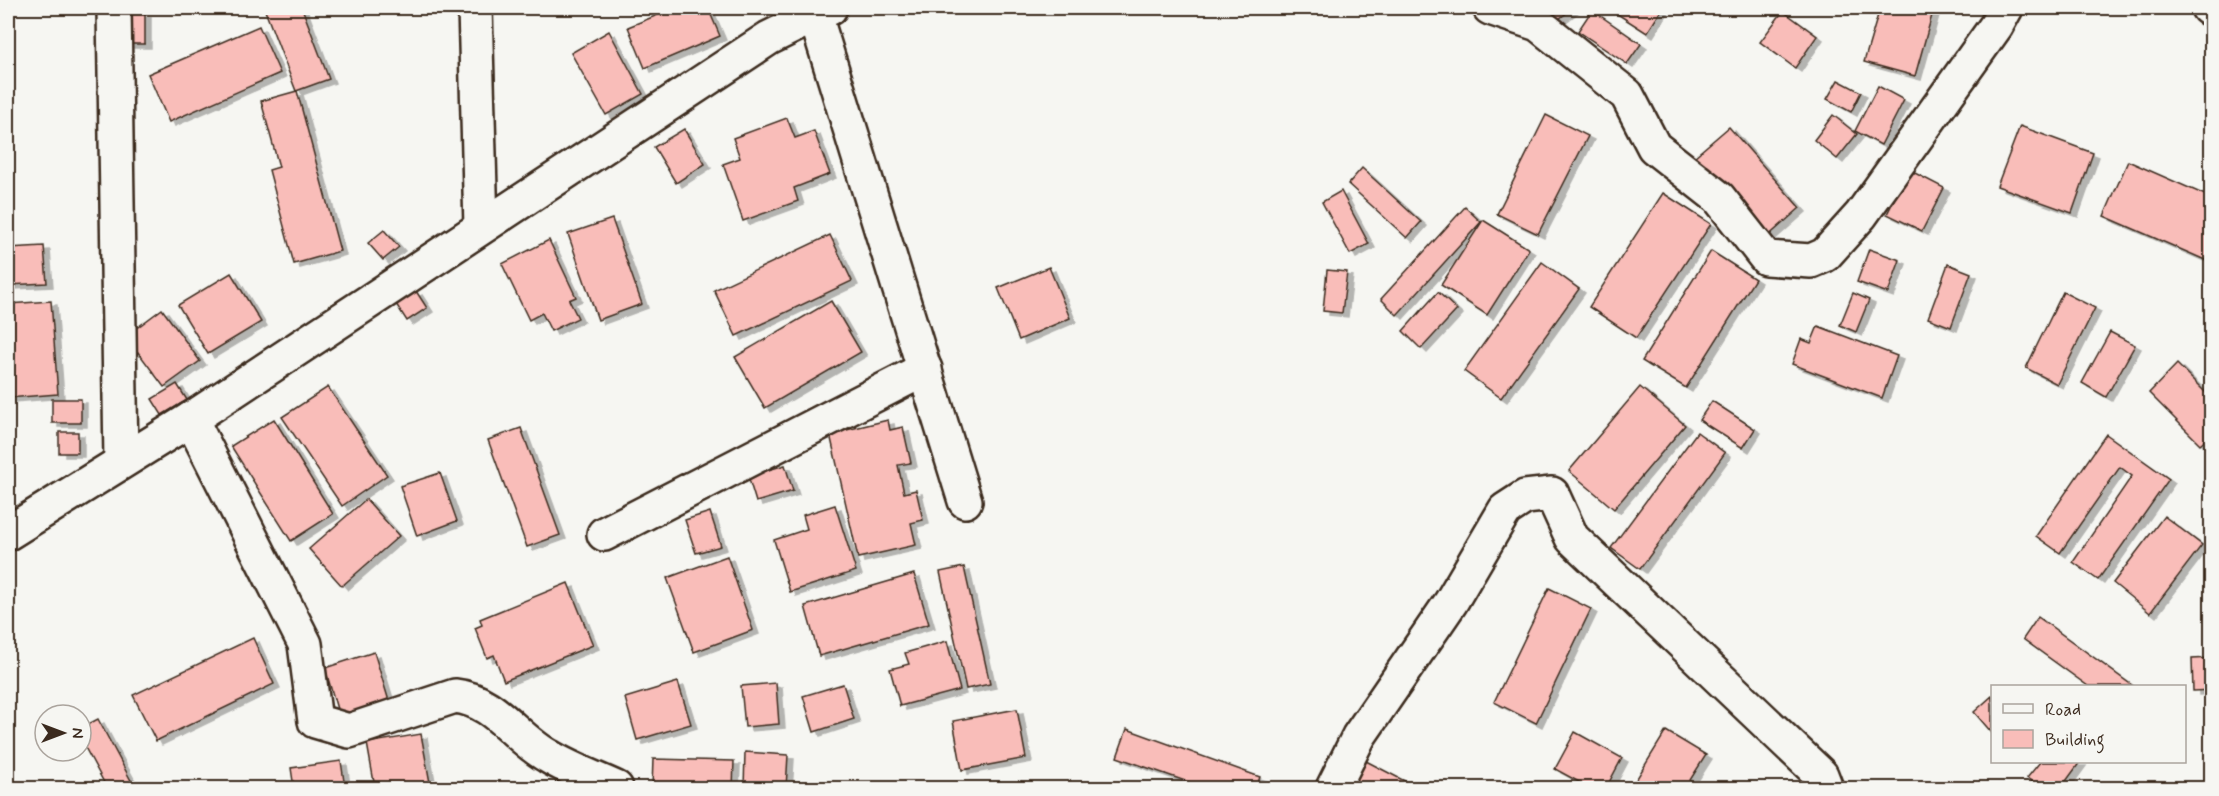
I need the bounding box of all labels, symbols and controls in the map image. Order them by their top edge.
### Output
legend [1991,685,2186,763]
text: Road [2045,698,2081,722]
north arrow [33,703,93,763]
text: N [66,728,87,738]
text: Building [2045,728,2105,754]

